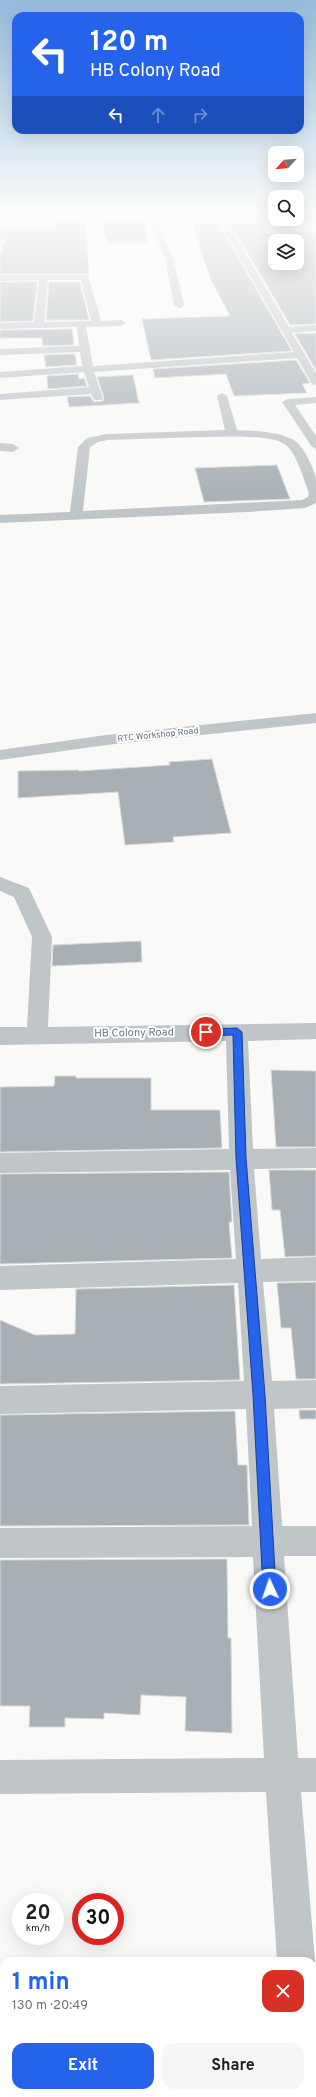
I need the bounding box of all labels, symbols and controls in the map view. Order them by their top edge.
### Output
text: 120 m [90,25,168,61]
icon: left [24,28,76,80]
text: HB Colony Road [90,60,221,83]
icon: left [105,104,127,126]
icon: ahead [147,104,169,126]
icon: right [189,104,211,126]
north arrow [268,146,304,182]
map controls [268,146,304,270]
button: search [268,190,304,226]
button: layers [268,234,304,270]
street label: RTC Workshop Road [117,725,199,745]
pin [189,1015,223,1049]
icon: arrive [195,1021,217,1043]
street label: HB Colony Road [94,1025,174,1041]
position arrow [249,1568,291,1610]
speed limit sign: 30 [72,1893,124,1945]
text: 20 [25,1901,51,1927]
text: km/h [26,1922,50,1935]
text: 1 min [12,1968,70,1998]
button: close [262,1970,304,2012]
text: 130 m · 20:49 [12,1998,88,2014]
button: Exit [12,2043,154,2089]
button: Share [162,2043,304,2089]

